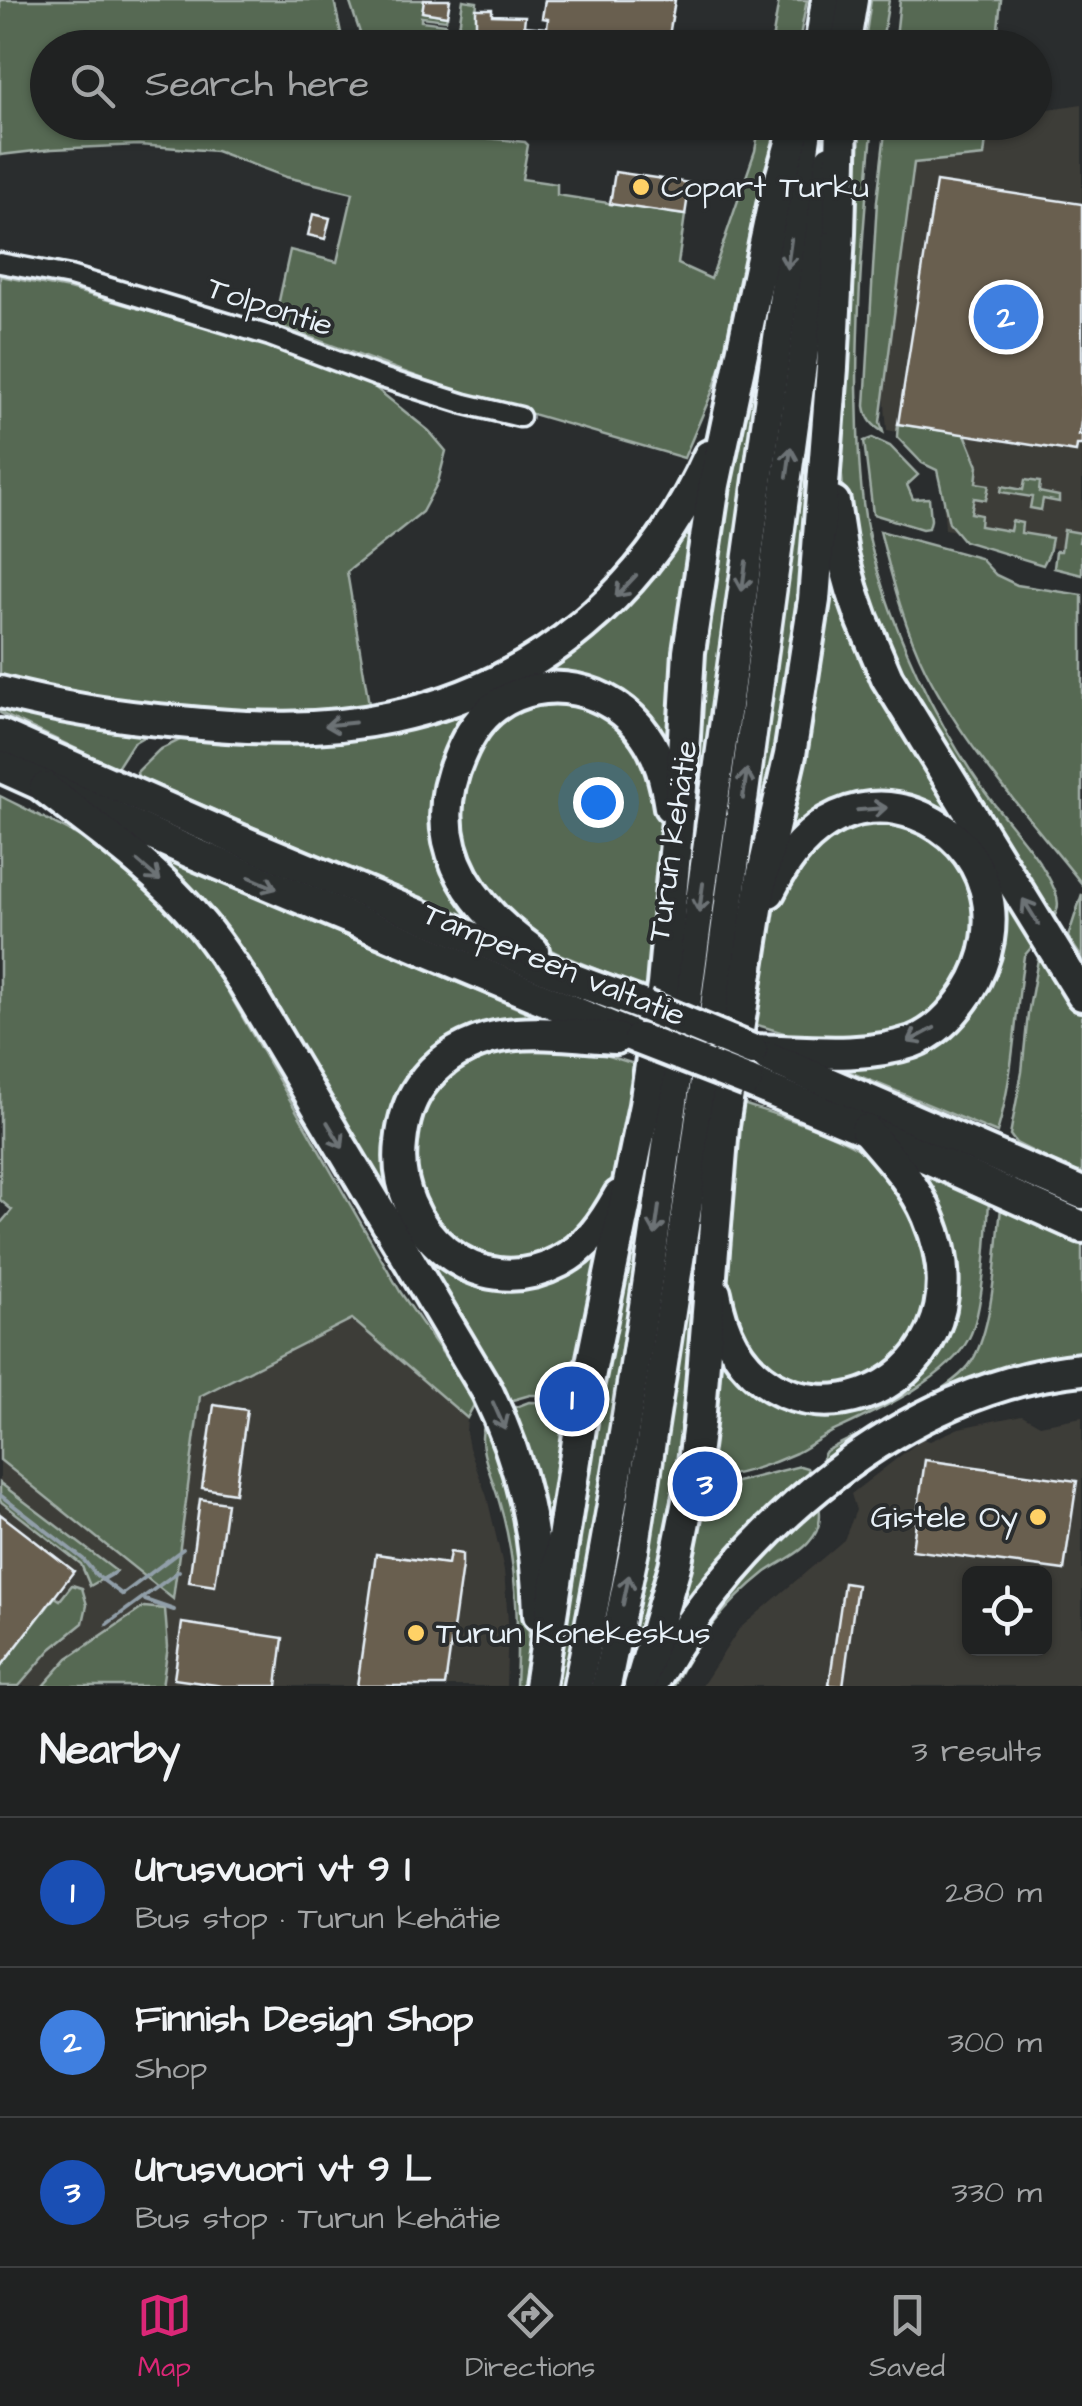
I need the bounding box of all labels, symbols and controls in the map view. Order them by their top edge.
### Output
search box [30,30,1052,140]
icon: search [65,58,120,113]
text: Search here [145,59,369,111]
place label: Copart Turku [661,165,869,210]
marker: Copart Turku [630,176,652,198]
one-way arrow [780,237,798,269]
street label: Tolpontie [201,266,339,348]
pin: 2 [974,280,1038,354]
one-way arrow [780,447,798,479]
one-way arrow [734,559,753,591]
one-way arrow [615,573,638,598]
one-way arrow [324,715,356,734]
street label: Turun kehätie [637,737,709,945]
one-way arrow [736,769,755,801]
your location [573,777,624,828]
one-way arrow [855,799,887,818]
one-way arrow [135,859,161,882]
one-way arrow [247,875,278,893]
one-way arrow [691,881,710,913]
street label: Tampereen valtatie [416,892,692,1038]
one-way arrow [1020,898,1041,927]
one-way arrow [907,1026,936,1046]
one-way arrow [325,1120,345,1149]
one-way arrow [648,1203,666,1235]
pin: 1 [540,1362,604,1436]
one-way arrow [490,1400,509,1430]
pin: 3 [672,1446,738,1522]
place label: Gistele Oy [871,1495,1018,1540]
marker: Gistele Oy [1027,1506,1049,1528]
map controls [962,1566,1052,1656]
button: locate [962,1566,1052,1656]
one-way arrow [617,1575,636,1607]
place label: Turun Konekeskus [436,1611,711,1656]
marker: Turun Konekeskus [405,1622,427,1644]
text: Nearby [40,1722,180,1780]
text: 3 results [912,1729,1042,1774]
text: Urusvuori vt 9 I [135,1844,411,1896]
text: 1 [70,1870,75,1915]
text: 280 m [945,1870,1042,1915]
text: Bus stop · Turun kehätie [135,1896,501,1941]
text: Finnish Design Shop [135,1994,474,2046]
text: 2 [63,2020,82,2065]
text: 300 m [948,2020,1042,2065]
text: Shop [135,2046,207,2091]
text: Urusvuori vt 9 L [135,2144,431,2196]
text: 3 [64,2170,81,2215]
text: 330 m [952,2170,1042,2215]
text: Bus stop · Turun kehätie [135,2196,501,2241]
tab: Map [137,2288,192,2387]
tab: Directions [465,2288,595,2387]
tab: Saved [869,2288,945,2387]

